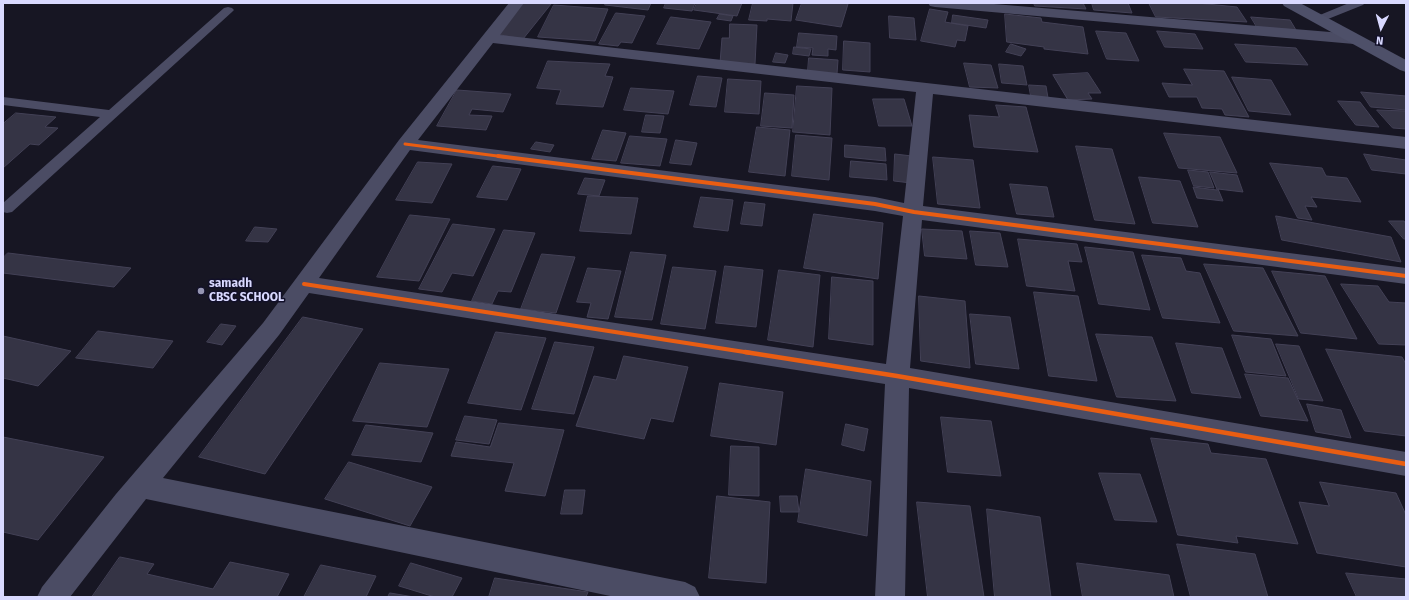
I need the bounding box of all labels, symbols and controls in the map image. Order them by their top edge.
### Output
north arrow [1361,8,1401,48]
text: N [1375,34,1384,47]
place label: samadh CBSC SCHOOL [209,277,284,305]
marker: samadh CBSC SCHOOL [196,286,206,296]

